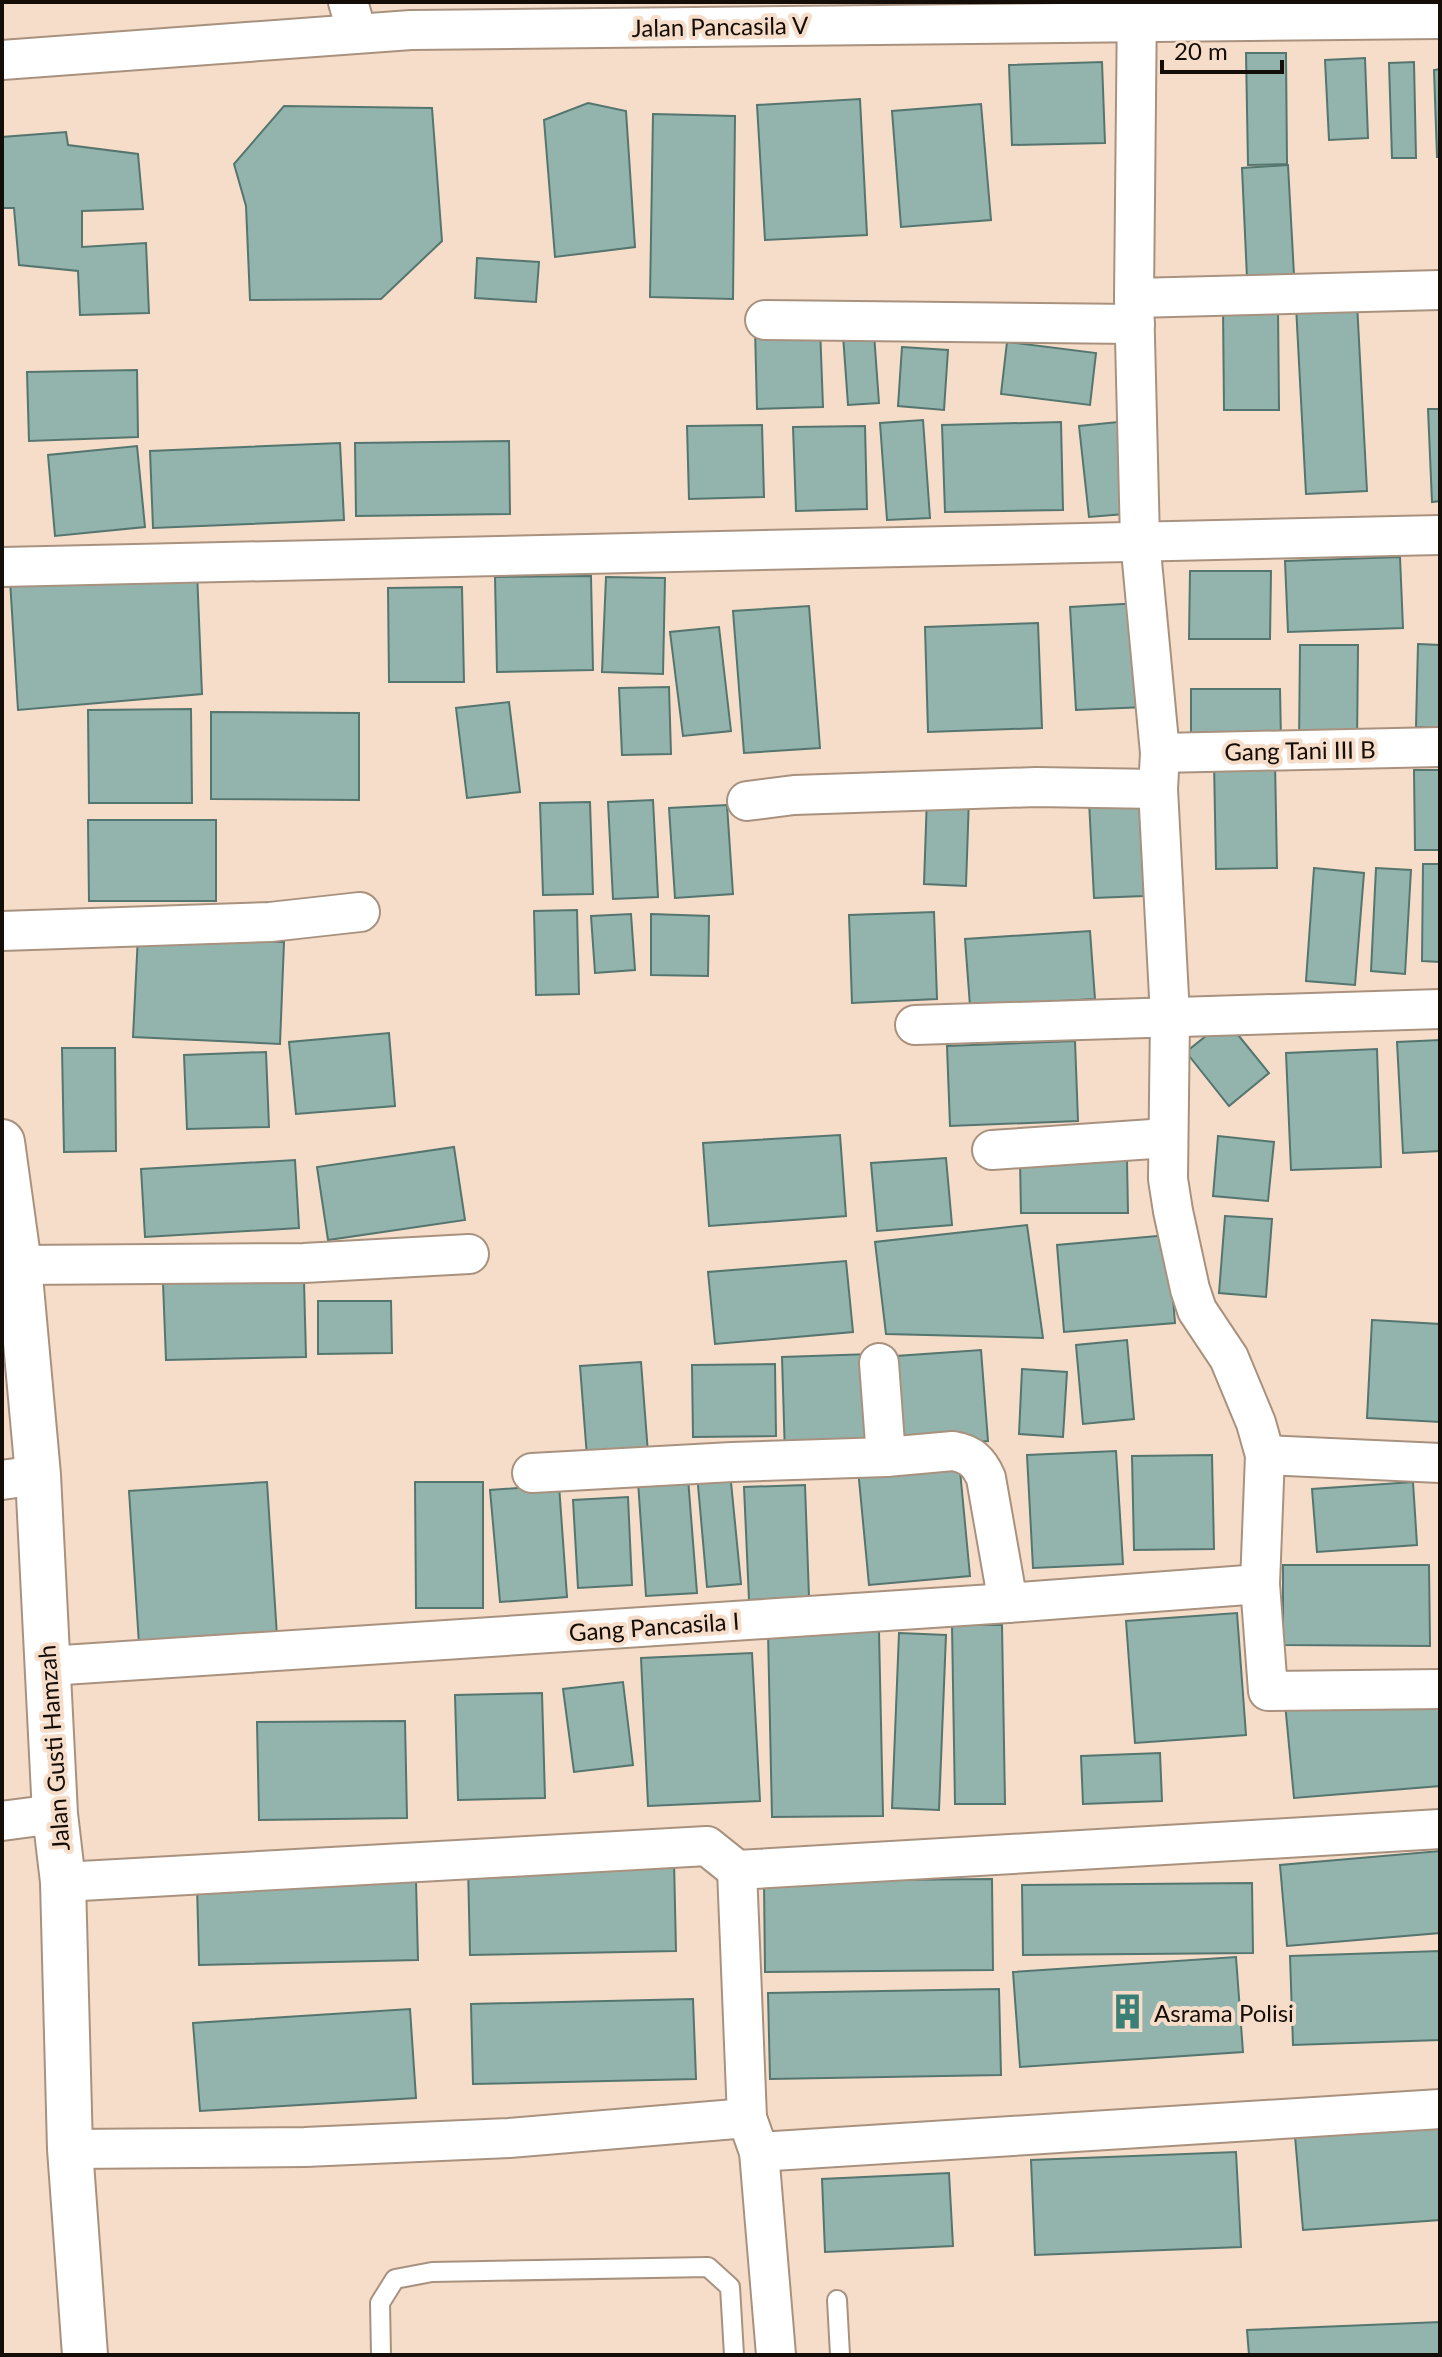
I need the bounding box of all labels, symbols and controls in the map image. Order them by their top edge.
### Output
street label: Jalan Pancasila V [631,10,809,42]
scale bar [1162,24,1282,74]
text: 20 m [1174,36,1228,65]
street label: Gang Tani III B [1224,734,1376,766]
street label: Gang Pancasila I [568,1606,740,1646]
street label: Jalan Gusti Hamzah [31,1644,75,1852]
building icon: Asrama Polisi [1109,1993,1147,2031]
place label: Asrama Polisi [1154,1998,1294,2027]

